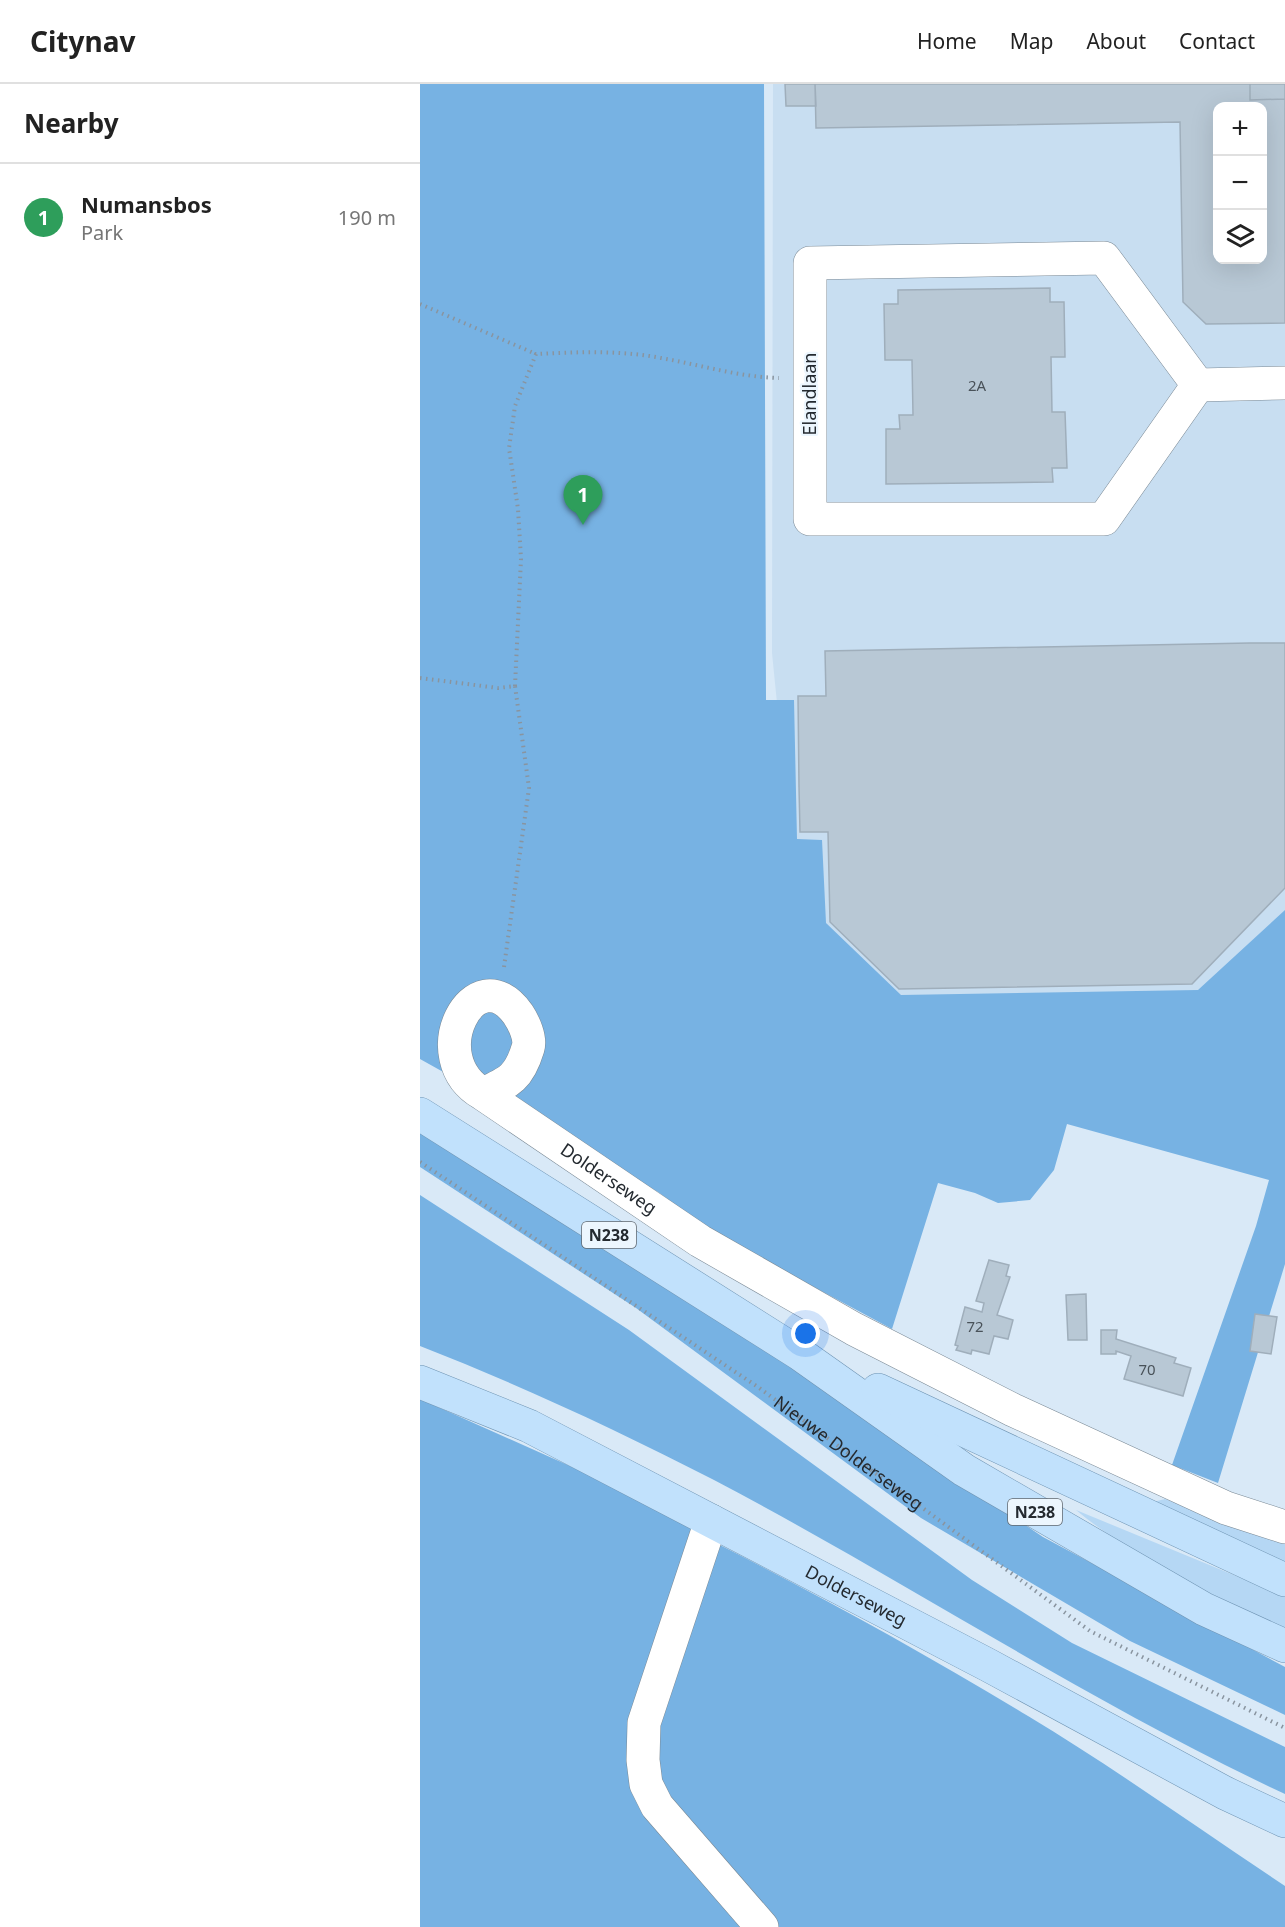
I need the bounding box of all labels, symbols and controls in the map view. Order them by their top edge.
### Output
text: Citynav [30,22,135,60]
text: Home [917,27,977,55]
text: Map [1010,27,1053,55]
text: About [1086,27,1146,55]
text: Contact [1179,27,1255,55]
map controls [1213,102,1267,264]
button: + [1213,102,1267,156]
text: Nearby [24,105,119,141]
button: − [1213,156,1267,210]
text: Numansbos [81,189,212,219]
text: 1 [38,204,49,231]
text: 190 m [338,204,396,231]
button: layers [1213,210,1267,264]
text: Park [81,219,123,246]
street label: Elandlaan [797,353,821,435]
house number: 2A [968,375,986,395]
pin: 1 [564,476,602,525]
street label: Dolderseweg [556,1137,662,1219]
road number: N238 [582,1222,636,1248]
house number: 72 [966,1316,984,1336]
your location [791,1319,820,1348]
house number: 70 [1138,1359,1156,1379]
street label: Nieuwe Dolderseweg [769,1390,928,1515]
road number: N238 [1008,1499,1062,1525]
street label: Dolderseweg [801,1559,911,1632]

